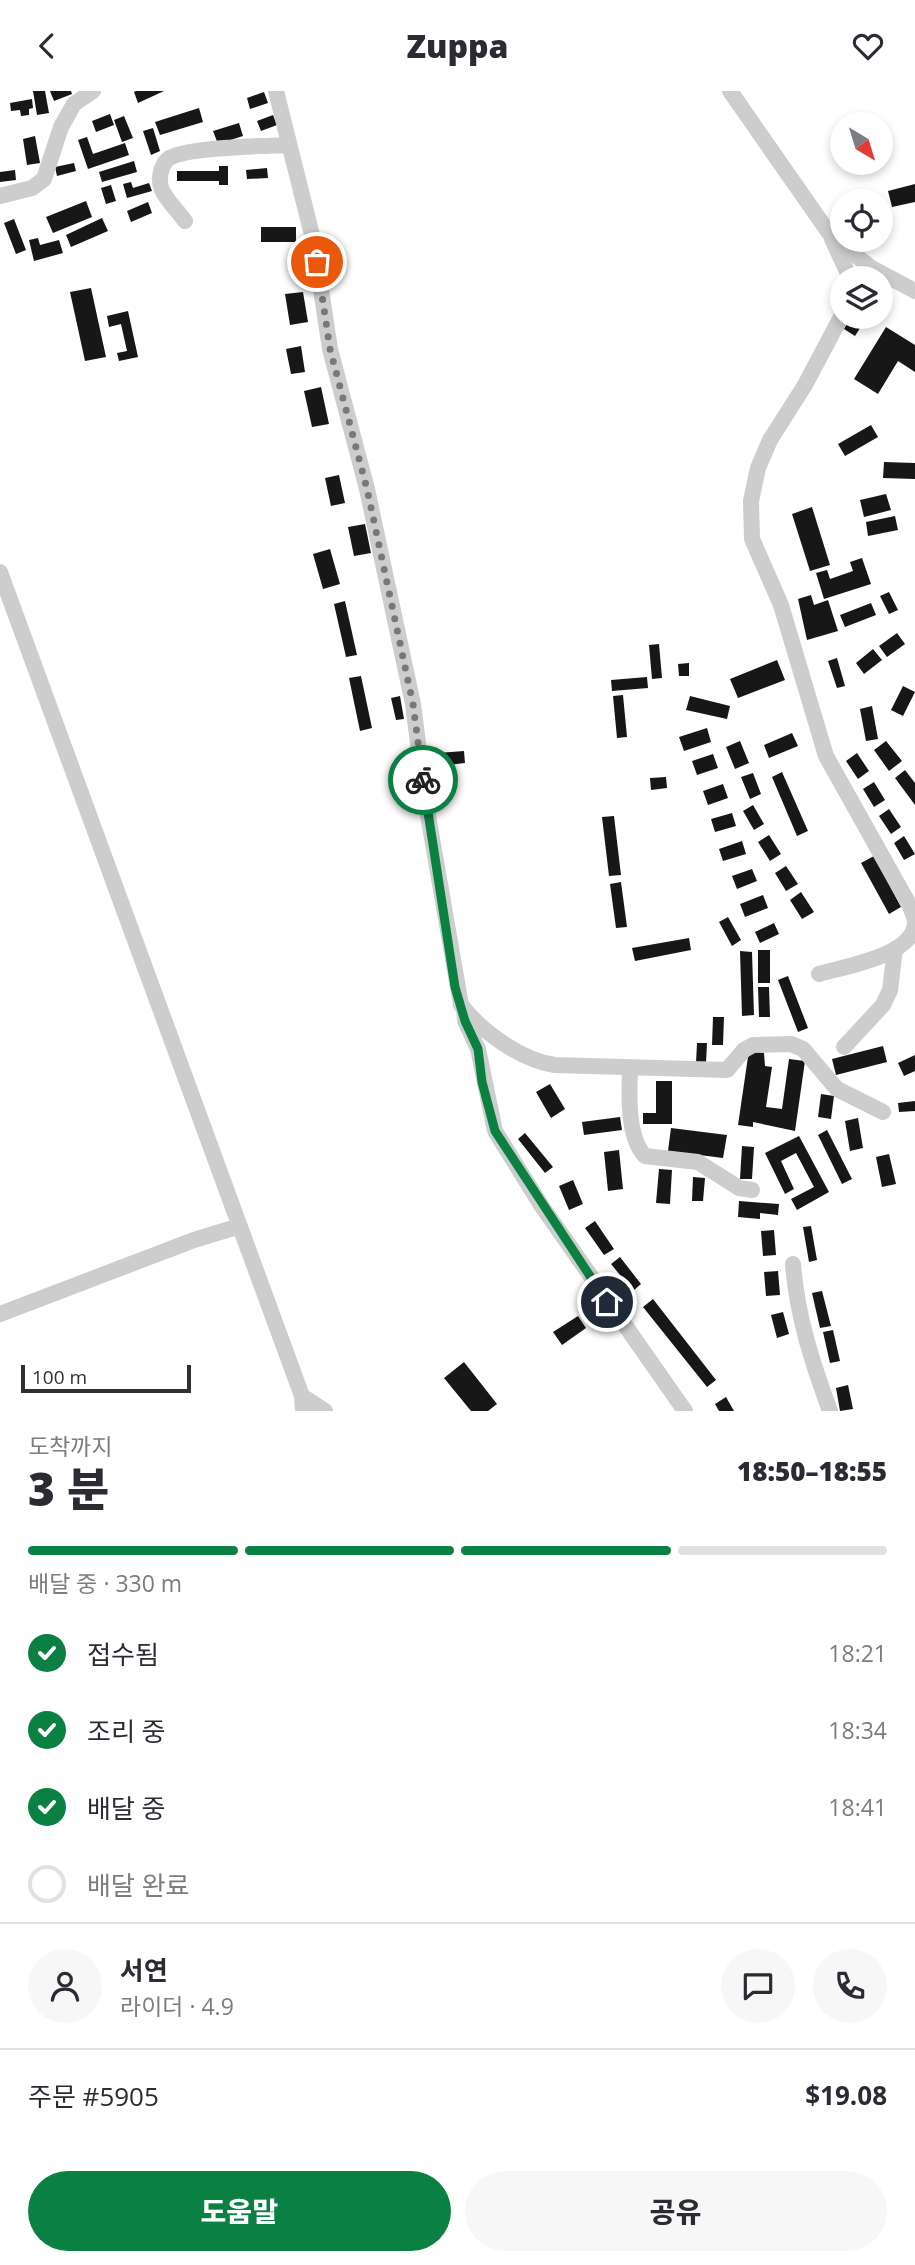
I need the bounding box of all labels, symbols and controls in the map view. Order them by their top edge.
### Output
text: Zuppa [406,24,509,67]
icon: back [28,27,66,65]
icon: heart [849,27,887,65]
north arrow [830,112,892,175]
map controls [830,112,893,329]
button: locate [830,189,893,252]
pin [287,232,347,292]
icon: bag [298,243,336,281]
button: layers [830,266,893,329]
courier [388,745,458,815]
icon: bike [404,761,442,799]
pin [577,1272,637,1332]
icon: home [588,1283,626,1321]
scale bar [21,1362,191,1394]
text: 100 m [32,1364,87,1390]
text: 도착까지 [28,1430,113,1462]
text: 18:50–18:55 [737,1453,887,1489]
text: 3 분 [28,1457,109,1519]
text: 배달 중 · 330 m [28,1567,182,1599]
icon: check [28,1634,66,1672]
text: 접수됨 [87,1636,159,1672]
text: 18:21 [828,1637,887,1669]
icon: check [28,1711,66,1749]
text: 조리 중 [87,1713,166,1749]
text: 18:34 [828,1714,887,1746]
icon: check [28,1788,66,1826]
text: 배달 중 [87,1790,166,1826]
text: 18:41 [828,1791,887,1823]
text: 배달 완료 [87,1867,189,1903]
button: person [28,1949,102,2023]
button: chat [721,1949,795,2023]
button: phone [813,1949,887,2023]
text: 서연 [120,1952,168,1988]
text: 라이더 · 4.9 [120,1990,234,2022]
text: $19.08 [805,2077,887,2113]
text: 주문 #5905 [28,2078,159,2114]
button: 도움말 [28,2171,451,2251]
button: 공유 [465,2171,887,2251]

